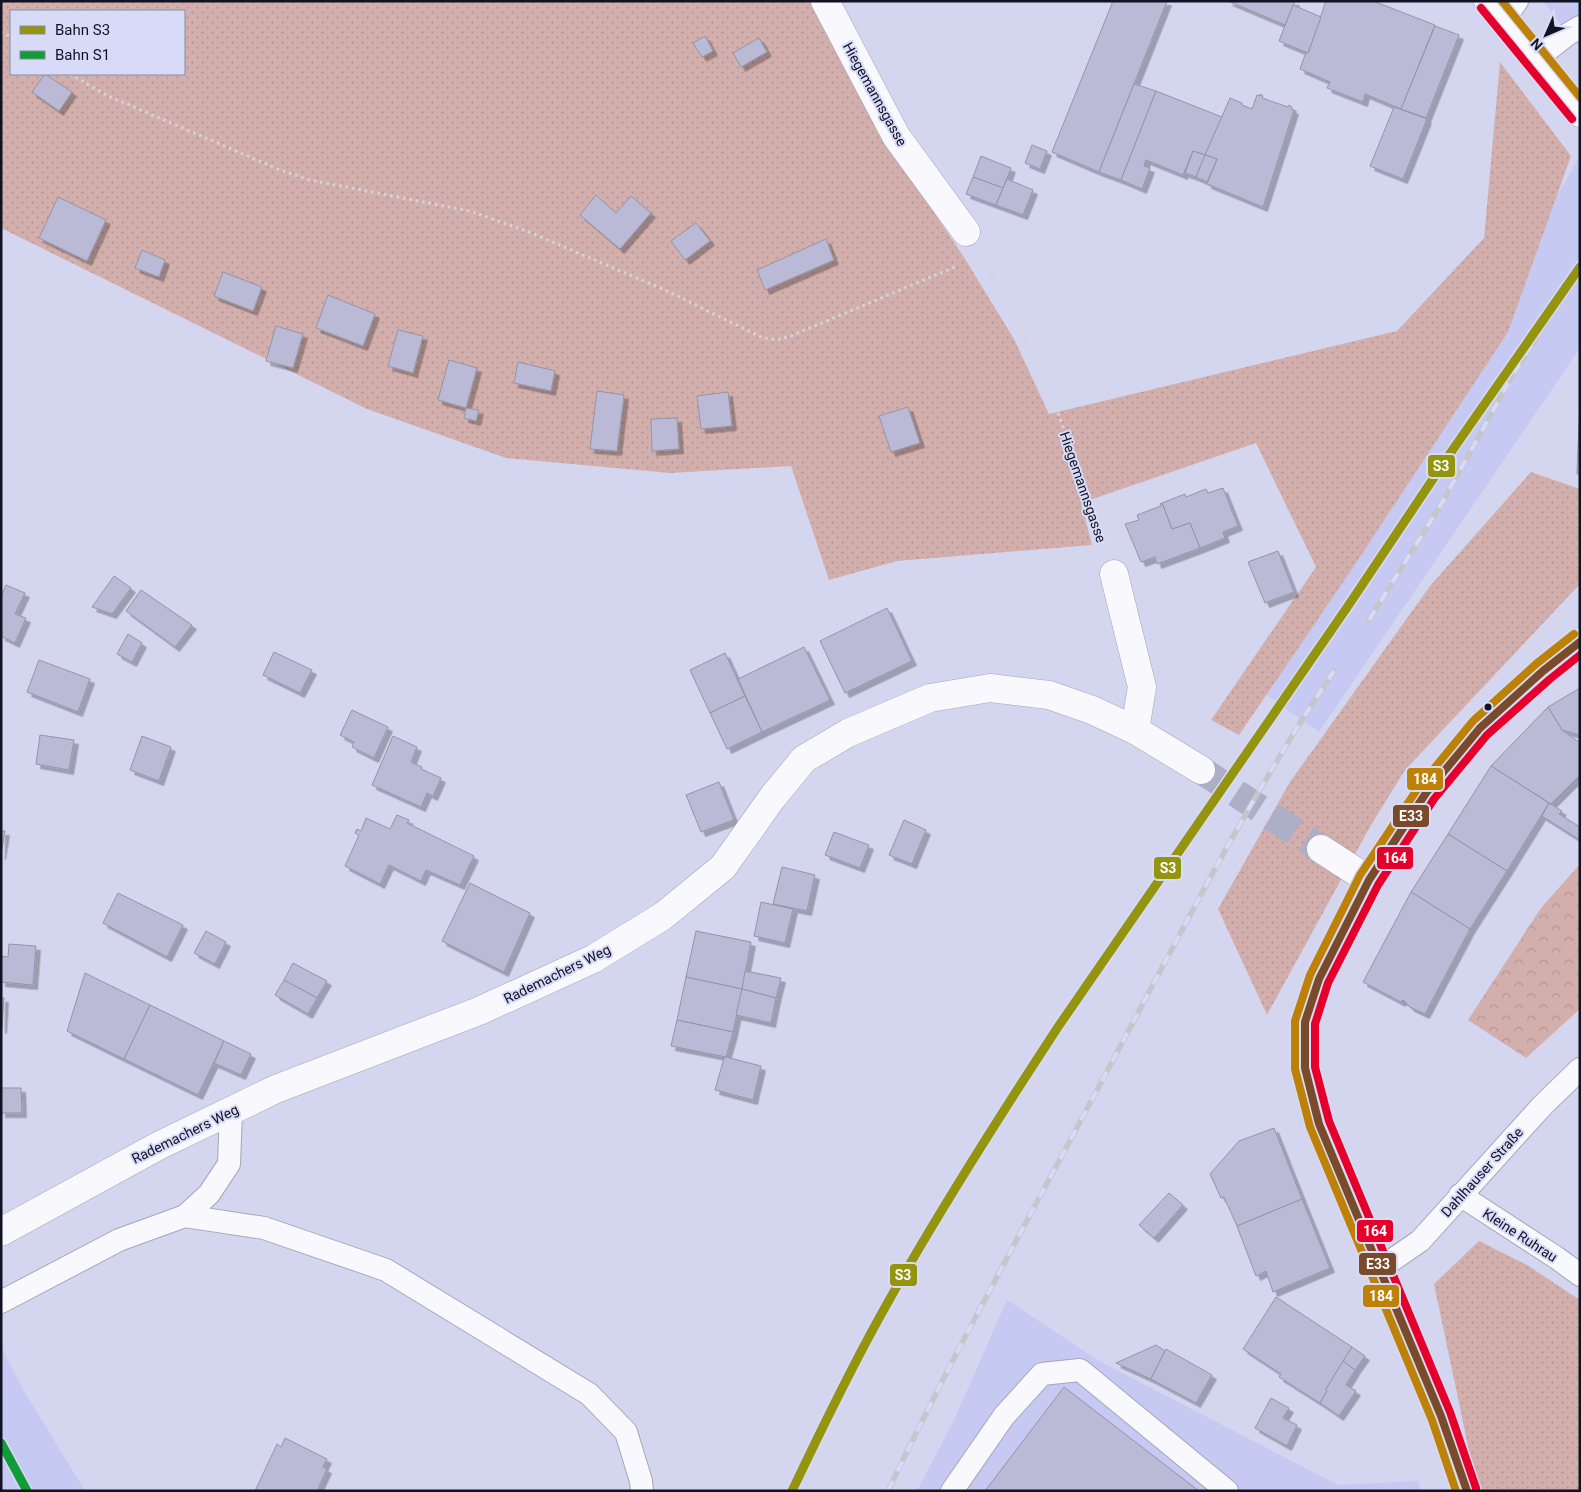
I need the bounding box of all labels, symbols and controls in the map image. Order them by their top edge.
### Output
legend [10,10,185,75]
north arrow [1521,10,1571,60]
text: Bahn S3 [55,21,110,39]
text: N [1528,35,1546,53]
street label: Hiegemannsgasse [840,39,910,149]
text: Bahn S1 [55,46,110,64]
street label: Hiegemannsgasse [1057,430,1109,544]
line badge: S3 [1427,454,1456,478]
text: S3 [1433,458,1449,474]
unlabelled marker [1483,702,1493,712]
line badge: 184 [1406,767,1444,791]
text: 184 [1413,771,1437,787]
line badge: E33 [1392,804,1430,828]
text: E33 [1399,808,1423,824]
line badge: 164 [1376,846,1414,870]
text: 164 [1383,850,1407,866]
line badge: S3 [1153,856,1182,880]
text: S3 [1160,860,1176,876]
street label: Rademachers Weg [501,941,613,1007]
street label: Rademachers Weg [129,1101,241,1167]
street label: Dahlhauser Straße [1438,1124,1526,1220]
street label: Kleine Ruhrau [1480,1205,1560,1265]
line badge: 164 [1356,1219,1394,1243]
text: 164 [1363,1223,1387,1239]
line badge: E33 [1358,1252,1397,1276]
text: E33 [1366,1256,1390,1272]
line badge: S3 [889,1263,918,1287]
text: S3 [895,1267,911,1283]
line badge: 184 [1362,1284,1400,1308]
text: 184 [1369,1288,1393,1304]

